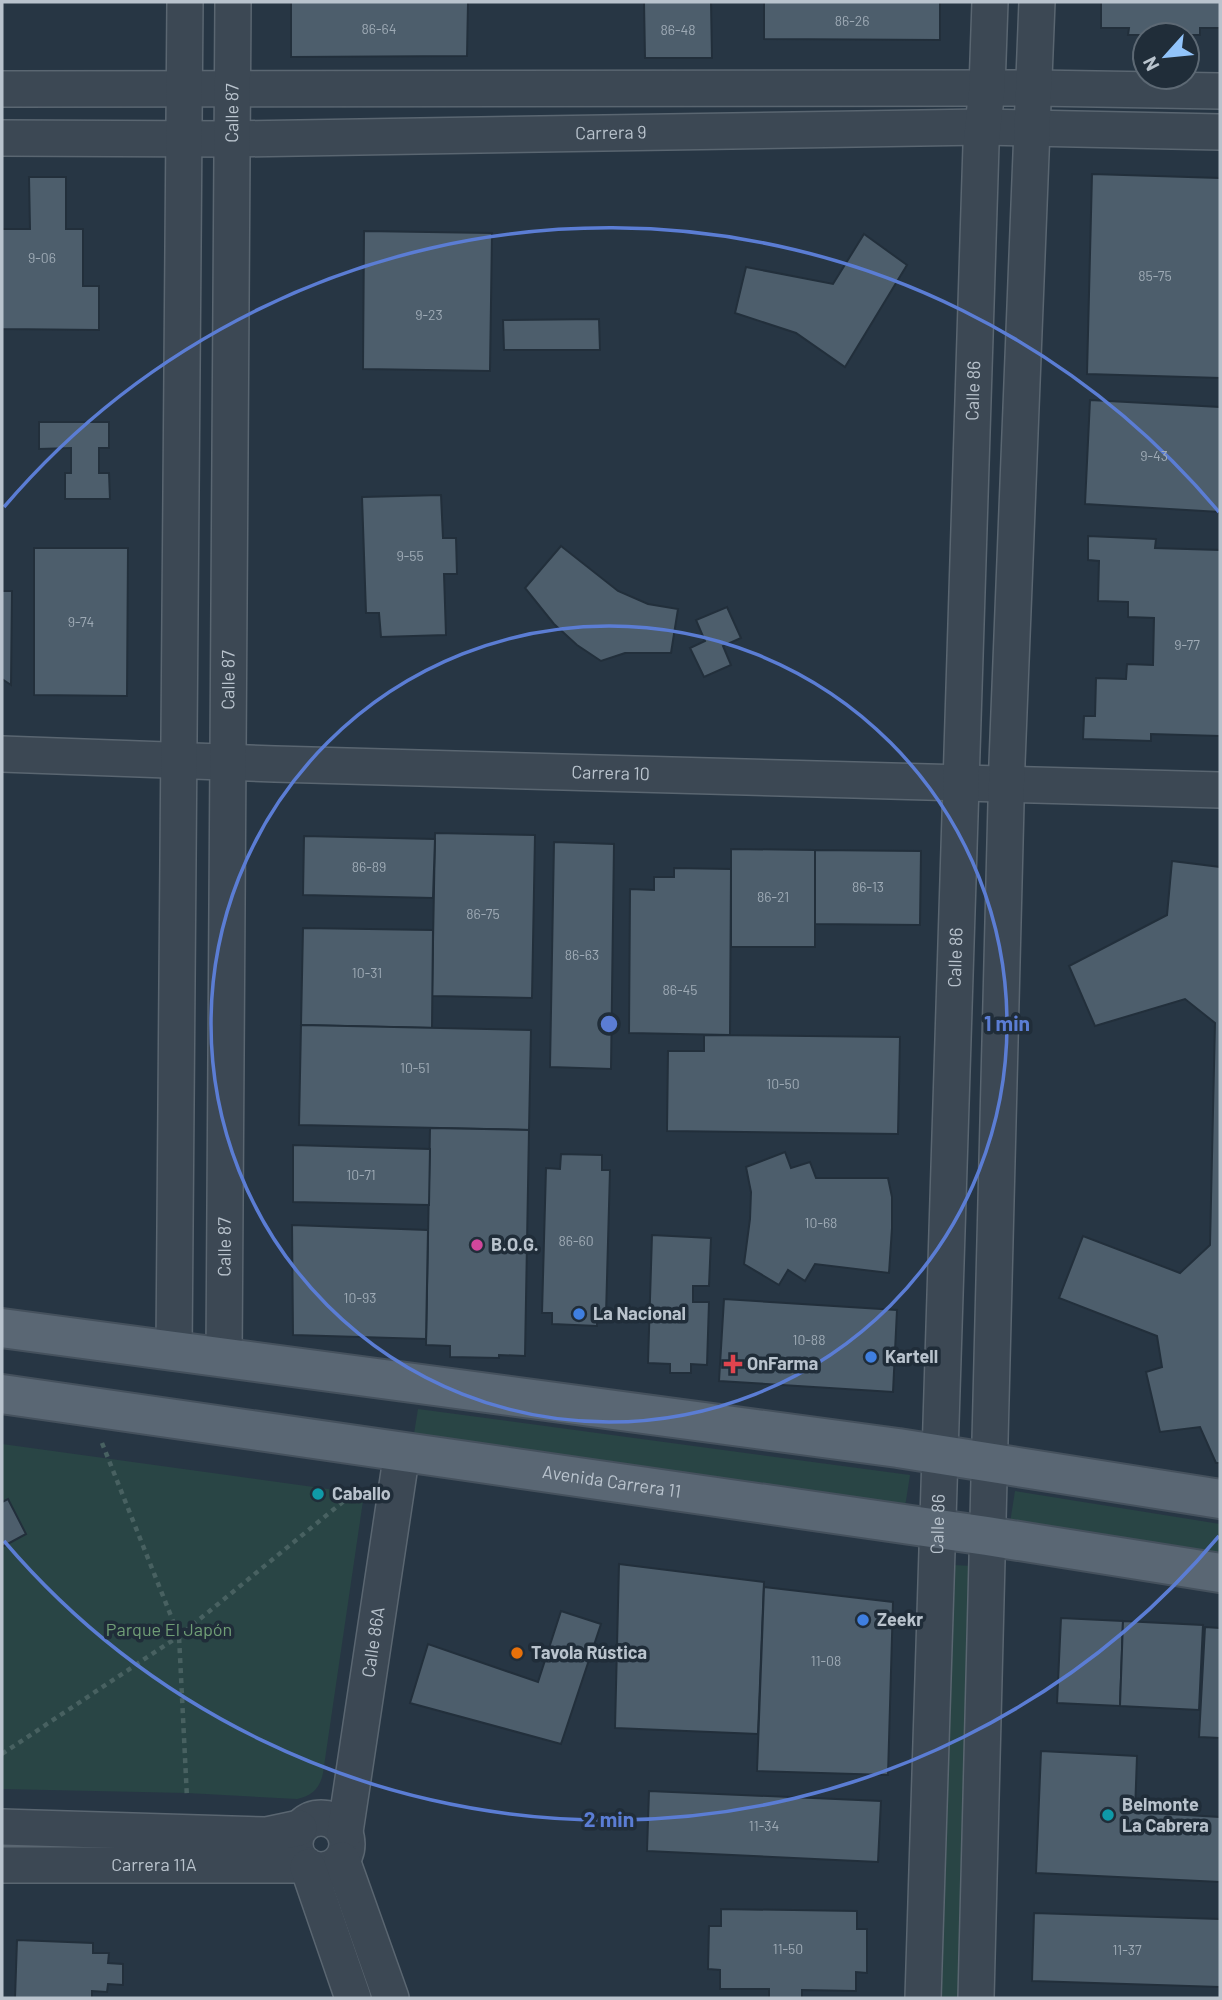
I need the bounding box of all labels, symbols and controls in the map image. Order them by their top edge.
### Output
house number: 86-26 [835,12,869,29]
house number: 86-64 [362,20,396,37]
house number: 86-48 [660,21,696,38]
north arrow [1131,21,1201,91]
text: N [1137,53,1164,75]
street label: Calle 87 [220,83,242,143]
street label: Carrera 9 [575,120,647,144]
house number: 9-06 [28,249,56,266]
house number: 85-75 [1138,267,1172,284]
house number: 9-23 [415,306,443,323]
street label: Calle 86 [960,360,984,421]
house number: 9-43 [1140,447,1168,464]
house number: 9-55 [396,547,424,564]
house number: 9-74 [68,613,94,630]
house number: 9-77 [1174,636,1200,653]
street label: Calle 87 [216,650,239,710]
street label: Carrera 10 [571,760,650,784]
house number: 86-89 [352,858,386,875]
house number: 86-13 [852,878,884,895]
house number: 86-21 [757,888,789,905]
house number: 86-75 [466,905,500,922]
street label: Calle 86 [943,927,967,988]
house number: 86-63 [565,946,599,963]
house number: 10-31 [352,964,382,981]
house number: 86-45 [663,981,697,998]
text: 1 min [984,1010,1030,1035]
centre of rings [597,1012,621,1036]
house number: 10-51 [400,1059,430,1076]
house number: 10-50 [766,1075,800,1092]
house number: 10-71 [346,1166,376,1183]
house number: 10-68 [805,1214,837,1231]
street label: Calle 87 [213,1217,235,1277]
house number: 86-60 [558,1232,594,1249]
place label: B.O.G. [491,1233,539,1255]
marker: B.O.G. [469,1237,485,1253]
house number: 10-93 [344,1289,376,1306]
place label: La Nacional [593,1302,686,1324]
marker: La Nacional [571,1306,587,1322]
house number: 10-88 [793,1331,825,1348]
place label: Kartell [885,1345,938,1367]
marker: Kartell [863,1349,879,1365]
place label: OnFarma [747,1352,818,1374]
marker: OnFarma [725,1356,741,1372]
street label: Avenida Carrera 11 [541,1460,683,1502]
place label: Caballo [332,1482,391,1504]
marker: Caballo [310,1486,326,1502]
street label: Calle 86 [925,1494,949,1555]
street label: Calle 86A [356,1605,389,1679]
place label: Zeekr [877,1608,923,1630]
marker: Zeekr [855,1612,871,1628]
park label: Parque El Japón [106,1618,232,1640]
place label: Tavola Rústica [531,1641,647,1663]
marker: Tavola Rústica [509,1645,525,1661]
house number: 11-08 [811,1652,841,1669]
place label: Belmonte La Cabrera [1122,1793,1209,1836]
text: 2 min [584,1806,634,1831]
marker: Belmonte La Cabrera [1100,1807,1116,1823]
house number: 11-34 [749,1817,779,1834]
street label: Carrera 11A [111,1853,197,1875]
house number: 11-50 [773,1940,803,1957]
house number: 11-37 [1112,1941,1142,1958]

